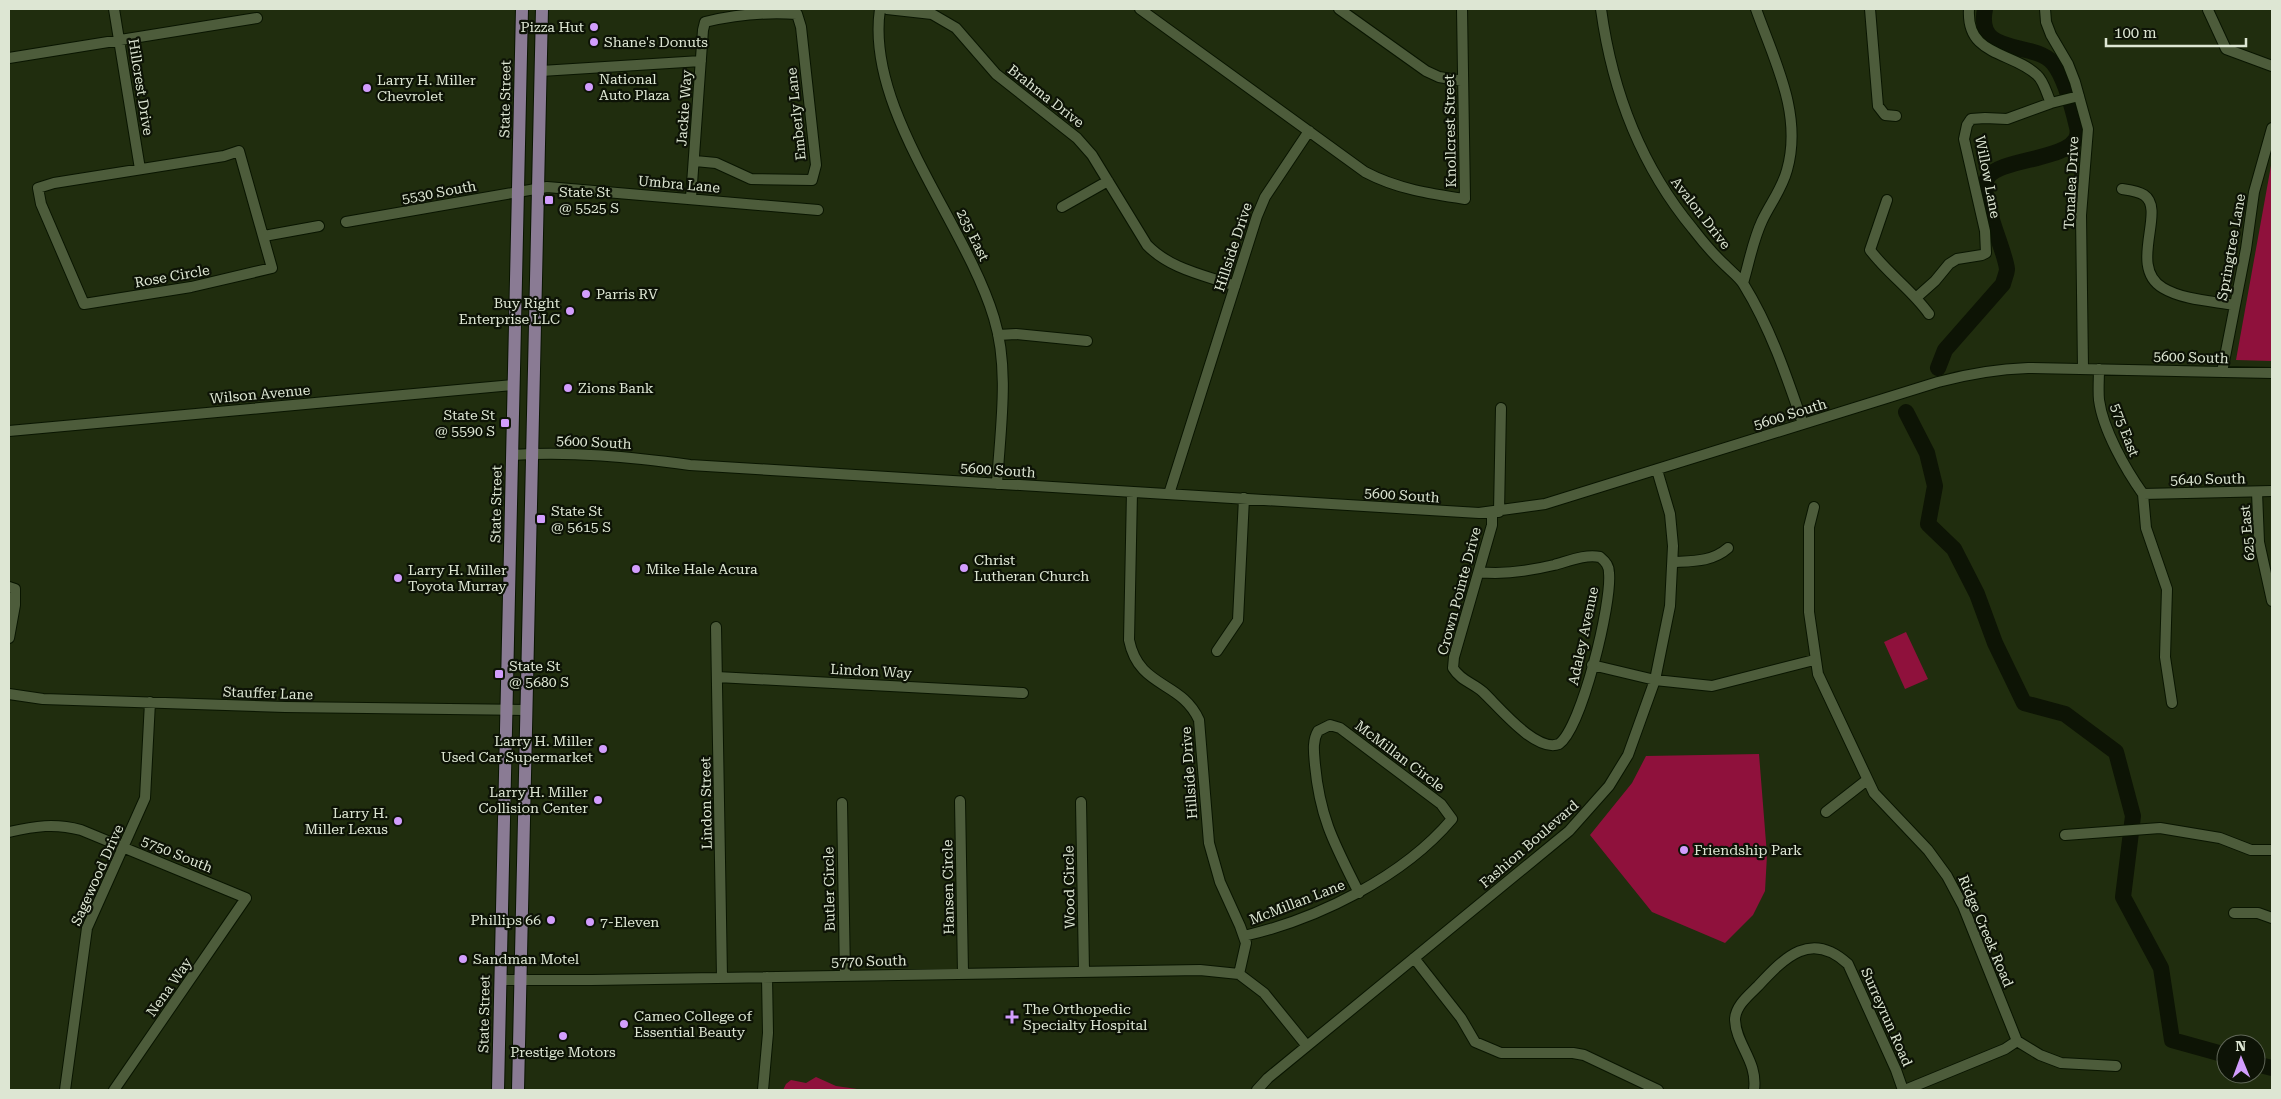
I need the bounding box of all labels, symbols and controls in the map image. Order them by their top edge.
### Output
scale bar [2106,15,2246,47]
place label: Pizza Hut [521,19,584,35]
marker: Pizza Hut [588,21,600,33]
text: 100 m [2114,24,2157,42]
place label: Shane's Donuts [604,34,708,50]
marker: Shane's Donuts [588,36,600,48]
street label: Hillcrest Drive [125,37,157,137]
street label: State Street [496,60,514,138]
street label: Brahma Drive [1005,61,1087,131]
street label: Emberly Lane [783,66,809,161]
street label: Jackie Way [673,69,695,147]
place label: National Auto Plaza [599,71,670,103]
place label: Larry H. Miller Chevrolet [377,72,476,104]
street label: Knollcrest Street [1441,74,1459,188]
marker: National Auto Plaza [583,81,595,93]
marker: Larry H. Miller Chevrolet [361,82,373,94]
street label: Willow Lane [1972,134,2004,220]
street label: Tonalea Drive [2061,136,2081,230]
street label: Umbra Lane [637,172,721,196]
street label: Avalon Drive [1668,174,1734,252]
street label: 5530 South [400,178,478,206]
place label: State St @ 5525 S [559,184,619,216]
street label: Springtree Lane [2214,192,2248,302]
marker: State St @ 5525 S [543,194,555,206]
street label: Hillside Drive [1211,200,1255,294]
street label: 235 East [954,207,992,263]
street label: Rose Circle [133,261,211,290]
place label: Parris RV [596,286,658,302]
marker: Parris RV [580,288,592,300]
place label: Buy Right Enterprise LLC [459,295,560,327]
marker: Buy Right Enterprise LLC [564,305,576,317]
street label: 5600 South [2153,348,2229,366]
place label: Zions Bank [578,380,654,396]
street label: Wilson Avenue [209,382,311,406]
marker: Zions Bank [562,382,574,394]
street label: 5600 South [1752,395,1828,433]
street label: 575 East [2108,401,2142,459]
place label: State St @ 5590 S [435,407,495,439]
marker: State St @ 5590 S [499,417,511,429]
street label: 5600 South [556,432,632,452]
street label: 5600 South [960,459,1036,481]
street label: State Street [487,465,505,543]
street label: 5640 South [2170,470,2246,488]
street label: 5600 South [1364,484,1440,506]
place label: State St @ 5615 S [551,503,611,535]
street label: 625 East [2237,505,2257,561]
marker: State St @ 5615 S [535,513,547,525]
street label: Crown Pointe Drive [1434,525,1484,657]
place label: Christ Lutheran Church [974,552,1089,584]
place label: Mike Hale Acura [646,561,758,577]
place label: Larry H. Miller Toyota Murray [408,562,507,594]
marker: Christ Lutheran Church [958,562,970,574]
marker: Mike Hale Acura [630,563,642,575]
marker: Larry H. Miller Toyota Murray [392,572,404,584]
street label: Adaley Avenue [1565,585,1601,687]
place label: State St @ 5680 S [509,658,569,690]
street label: Lindon Way [830,661,913,681]
marker: State St @ 5680 S [493,668,505,680]
street label: Stauffer Lane [223,683,314,703]
street label: McMillan Circle [1352,717,1448,795]
street label: Hillside Drive [1178,726,1200,820]
place label: Larry H. Miller Used Car Supermarket [441,733,593,765]
marker: Larry H. Miller Used Car Supermarket [597,743,609,755]
street label: Lindon Street [697,757,715,849]
place label: Larry H. Miller Collision Center [478,784,588,816]
marker: Larry H. Miller Collision Center [592,794,604,806]
street label: Fashion Boulevard [1476,797,1582,891]
place label: Larry H. Miller Lexus [305,805,388,837]
marker: Larry H. Miller Lexus [392,815,404,827]
street label: Sagewood Drive [68,822,127,928]
street label: 5750 South [139,832,215,876]
street label: Hansen Circle [939,839,957,935]
place label: Friendship Park [1694,842,1802,858]
marker: Friendship Park [1678,844,1690,856]
street label: Wood Circle [1060,845,1078,929]
street label: Butler Circle [820,846,838,931]
street label: Ridge Creek Road [1955,873,2017,989]
street label: McMillan Lane [1247,876,1347,928]
place label: Phillips 66 [470,912,541,928]
marker: Phillips 66 [545,914,557,926]
place label: 7-Eleven [600,914,659,930]
marker: 7-Eleven [584,916,596,928]
place label: Sandman Motel [473,951,580,967]
street label: 5770 South [831,952,907,970]
marker: Sandman Motel [457,953,469,965]
street label: Nena Way [143,954,195,1019]
street label: Surreyrun Road [1858,965,1916,1069]
street label: State Street [475,975,493,1053]
place label: The Orthopedic Specialty Hospital [1023,1001,1148,1033]
place label: Cameo College of Essential Beauty [634,1008,753,1040]
marker: The Orthopedic Specialty Hospital [1005,1010,1019,1024]
marker: Cameo College of Essential Beauty [618,1018,630,1030]
marker: Prestige Motors [557,1030,569,1042]
north arrow [2216,1034,2266,1084]
text: N [2235,1038,2247,1054]
place label: Prestige Motors [510,1044,616,1060]

